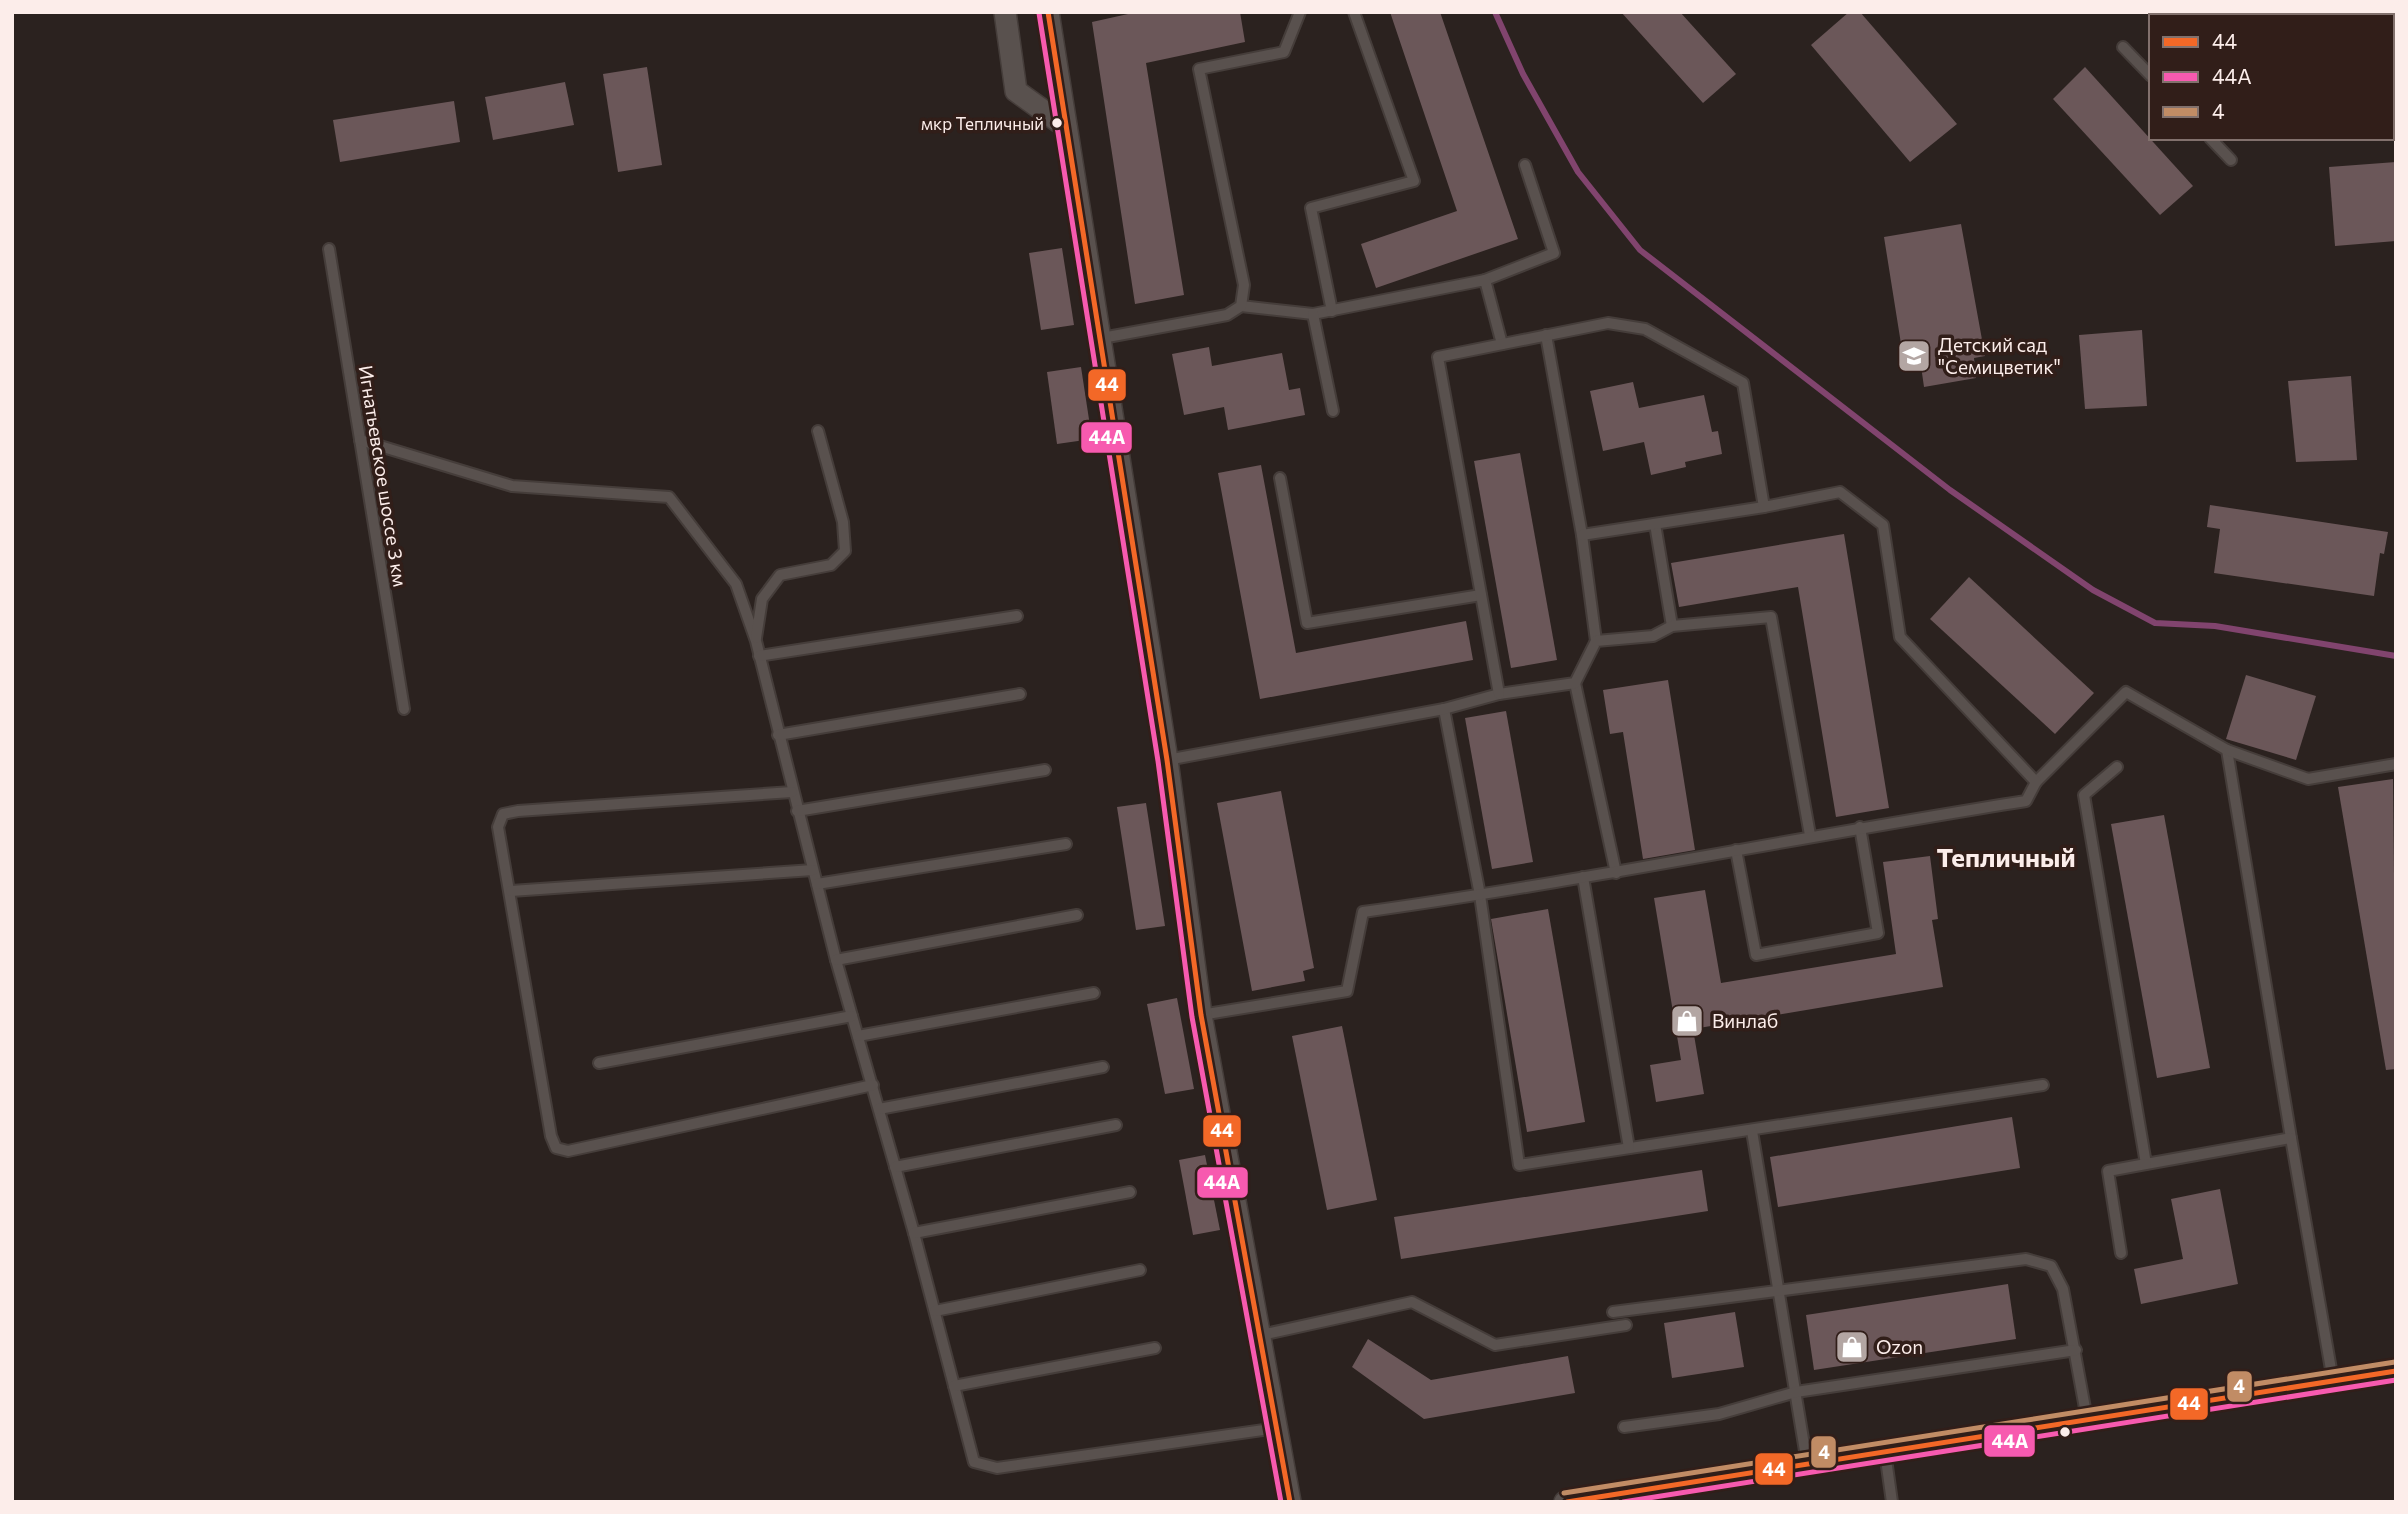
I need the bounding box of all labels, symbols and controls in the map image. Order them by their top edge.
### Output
legend [2149,14,2394,140]
text: 44 [2212,28,2238,53]
text: 44А [2212,63,2252,88]
text: 4 [2212,98,2225,123]
place label: мкр Тепличный [921,113,1044,134]
marker: мкр Тепличный [1050,116,1064,130]
place label: Детский сад "Семицветик" [1938,333,2061,378]
school or university icon: Детский сад "Семицветик" [1895,337,1933,375]
street label: Игнатьевское шоссе 3 км [355,363,412,588]
line badge: 44 [1087,368,1127,402]
text: 44 [1095,372,1119,395]
line badge: 44А [1080,421,1133,454]
text: 44А [1089,425,1126,448]
district label: Тепличный [1936,841,2076,872]
shop icon: Винлаб [1668,1002,1706,1040]
place label: Винлаб [1712,1009,1778,1032]
line badge: 44 [1202,1114,1242,1148]
text: 44 [1210,1118,1234,1141]
line badge: 44А [1196,1166,1249,1199]
text: 44А [1204,1170,1241,1193]
shop icon: Ozon [1833,1328,1871,1366]
place label: Ozon [1876,1335,1923,1358]
line badge: 4 [2226,1370,2253,1403]
text: 4 [2233,1374,2245,1397]
line badge: 44 [2169,1387,2209,1421]
text: 44 [2177,1391,2201,1414]
line badge: 44А [1983,1424,2036,1458]
unlabelled marker [2058,1425,2072,1439]
text: 44А [1992,1429,2029,1452]
line badge: 4 [1810,1435,1837,1469]
text: 4 [1818,1440,1830,1463]
line badge: 44 [1754,1452,1794,1486]
text: 44 [1762,1457,1786,1480]

